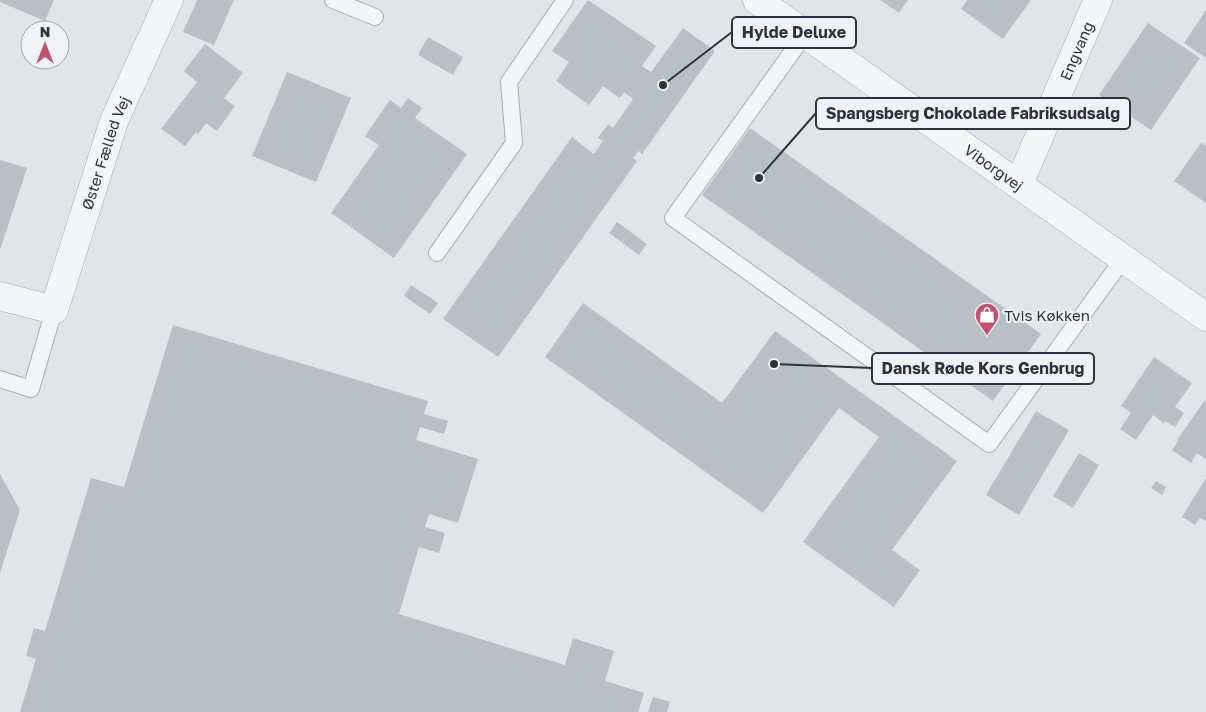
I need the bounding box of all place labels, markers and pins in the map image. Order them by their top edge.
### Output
callout: Hylde Deluxe [732,17,856,48]
callout: Spangsberg Chokolade Fabriksudsalg [816,98,1130,129]
shop icon: Tvis Køkken [974,302,1000,336]
place label: Tvis Køkken [1004,306,1090,324]
callout: Dansk Røde Kors Genbrug [872,353,1094,384]

